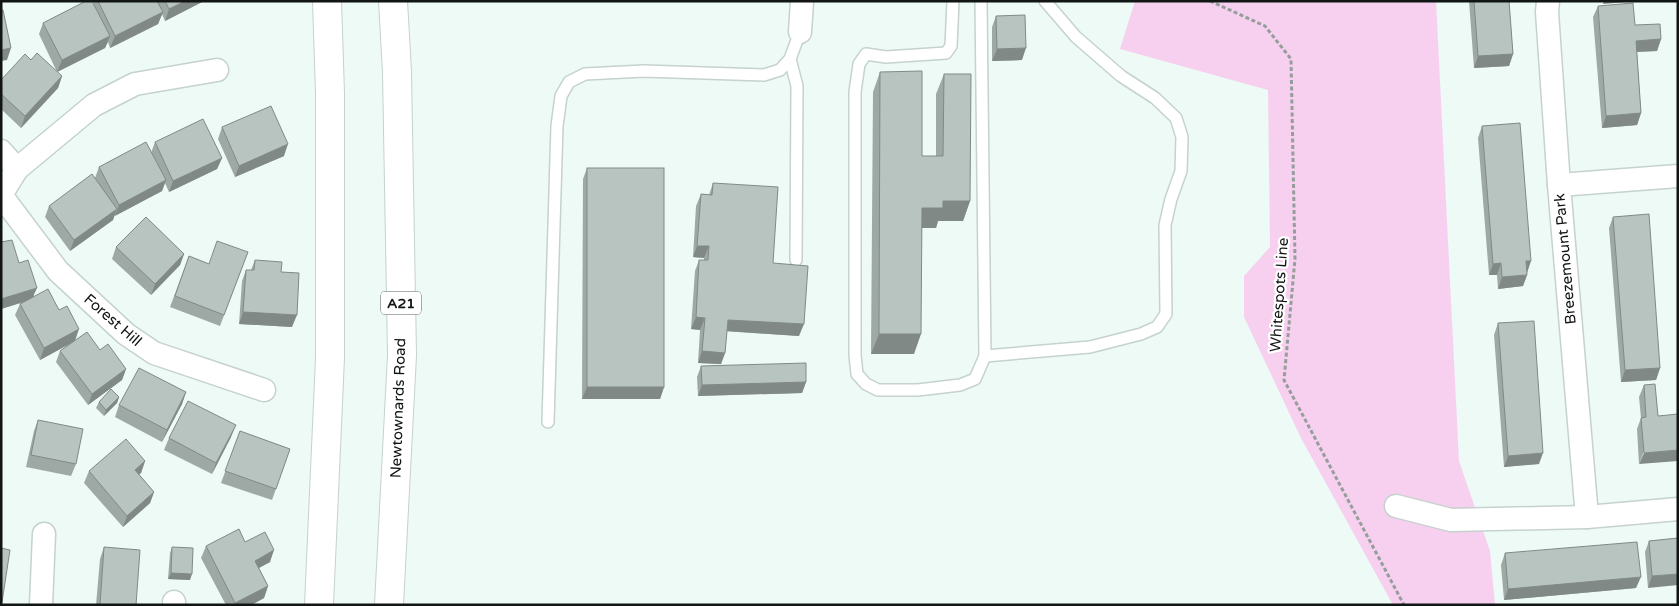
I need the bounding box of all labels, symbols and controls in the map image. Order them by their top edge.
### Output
street label: Breezemount Park [1550,193,1580,325]
street label: Whitespots Line [1266,237,1292,353]
street label: Forest Hill [80,290,146,350]
road number: A21 [381,292,421,314]
street label: Newtownards Road [387,338,409,478]

